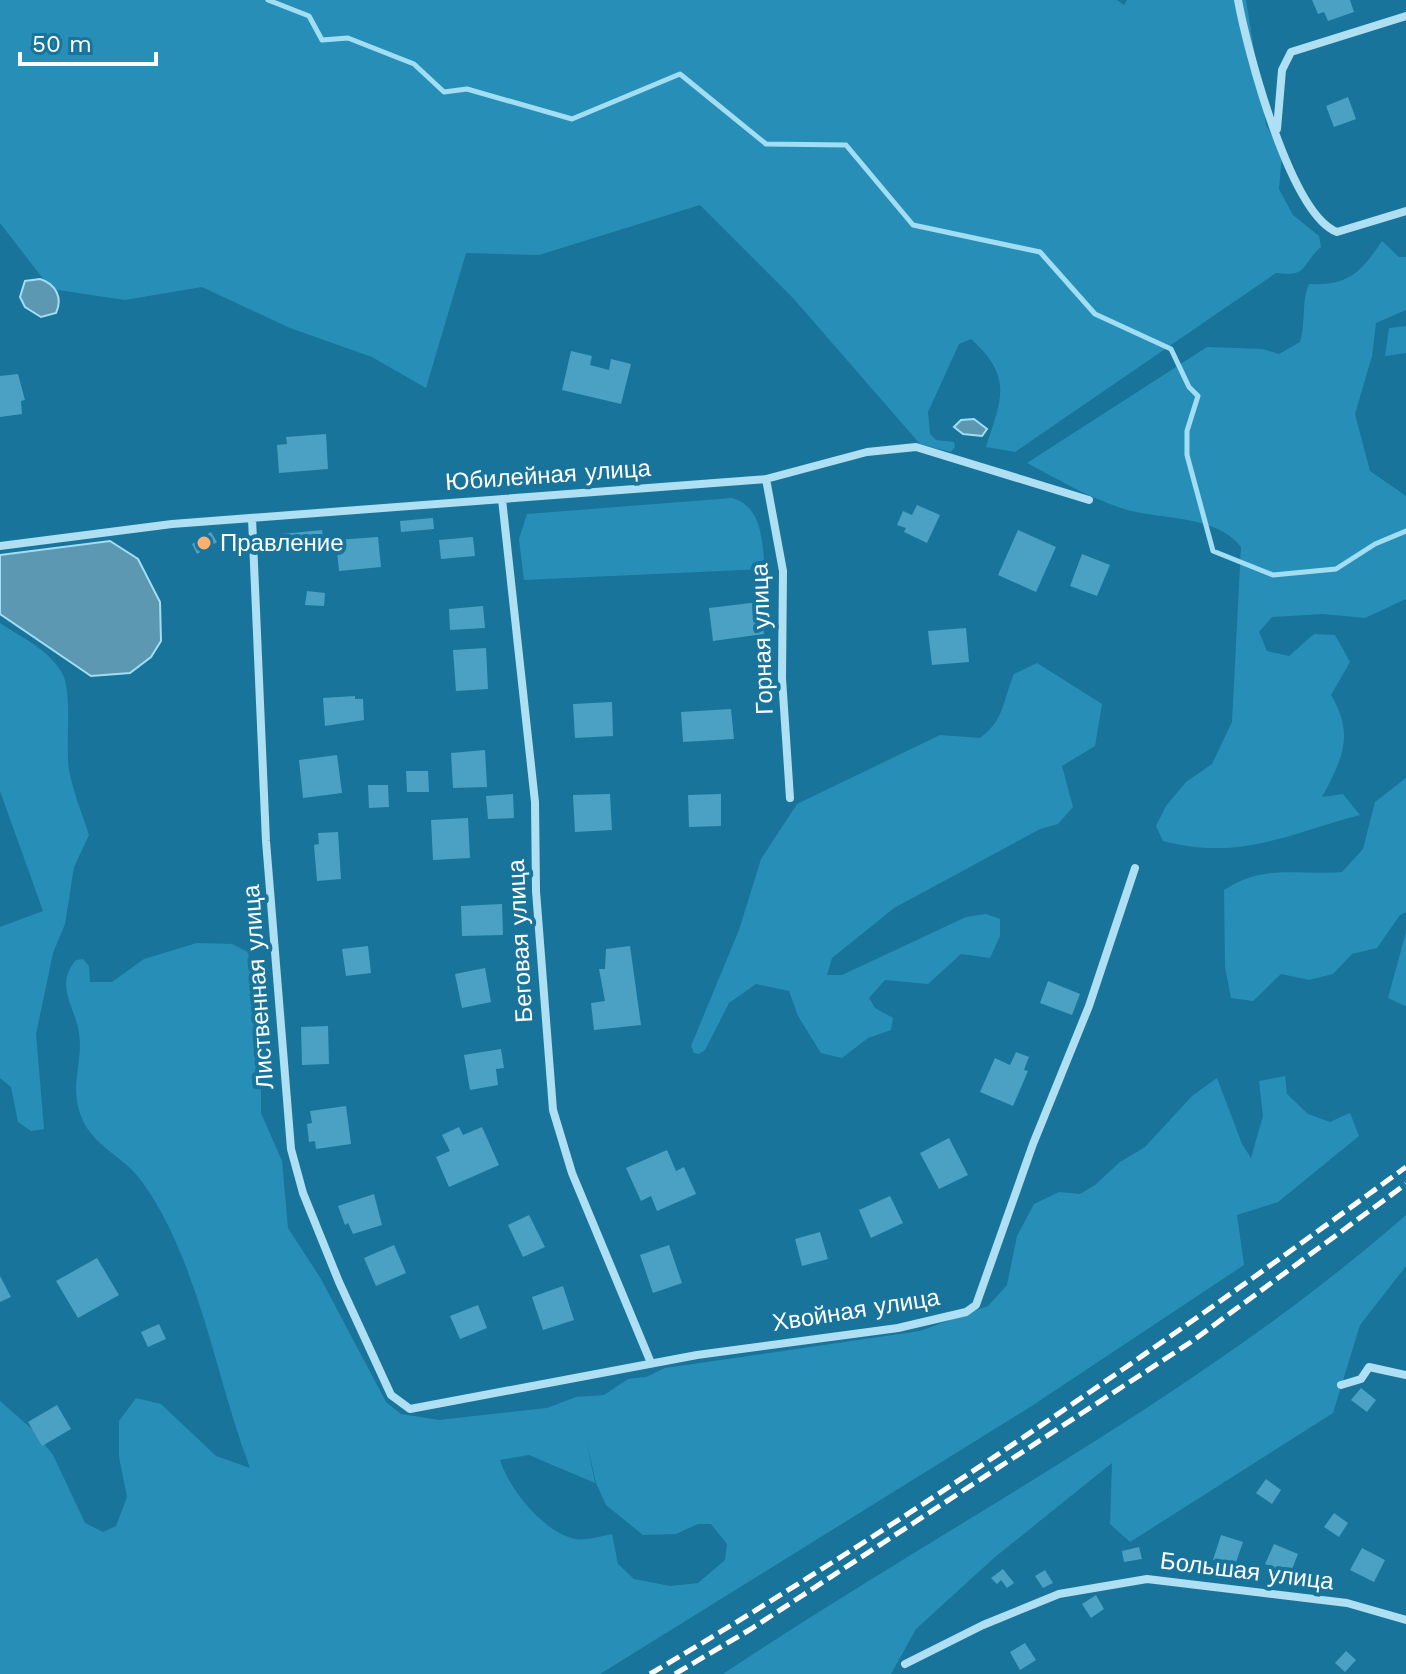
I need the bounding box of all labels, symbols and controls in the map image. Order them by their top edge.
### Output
scale bar [20,16,156,66]
text: 50 m [32,30,92,58]
street label: Юбилейная улица [444,454,652,496]
place label: Правление [220,529,344,557]
marker: Правление [195,534,213,552]
street label: Горная улица [745,562,779,715]
street label: Беговая улица [502,858,538,1023]
street label: Лиственная улица [237,883,279,1090]
street label: Хвойная улица [770,1283,942,1337]
street label: Большая улица [1159,1546,1336,1596]

